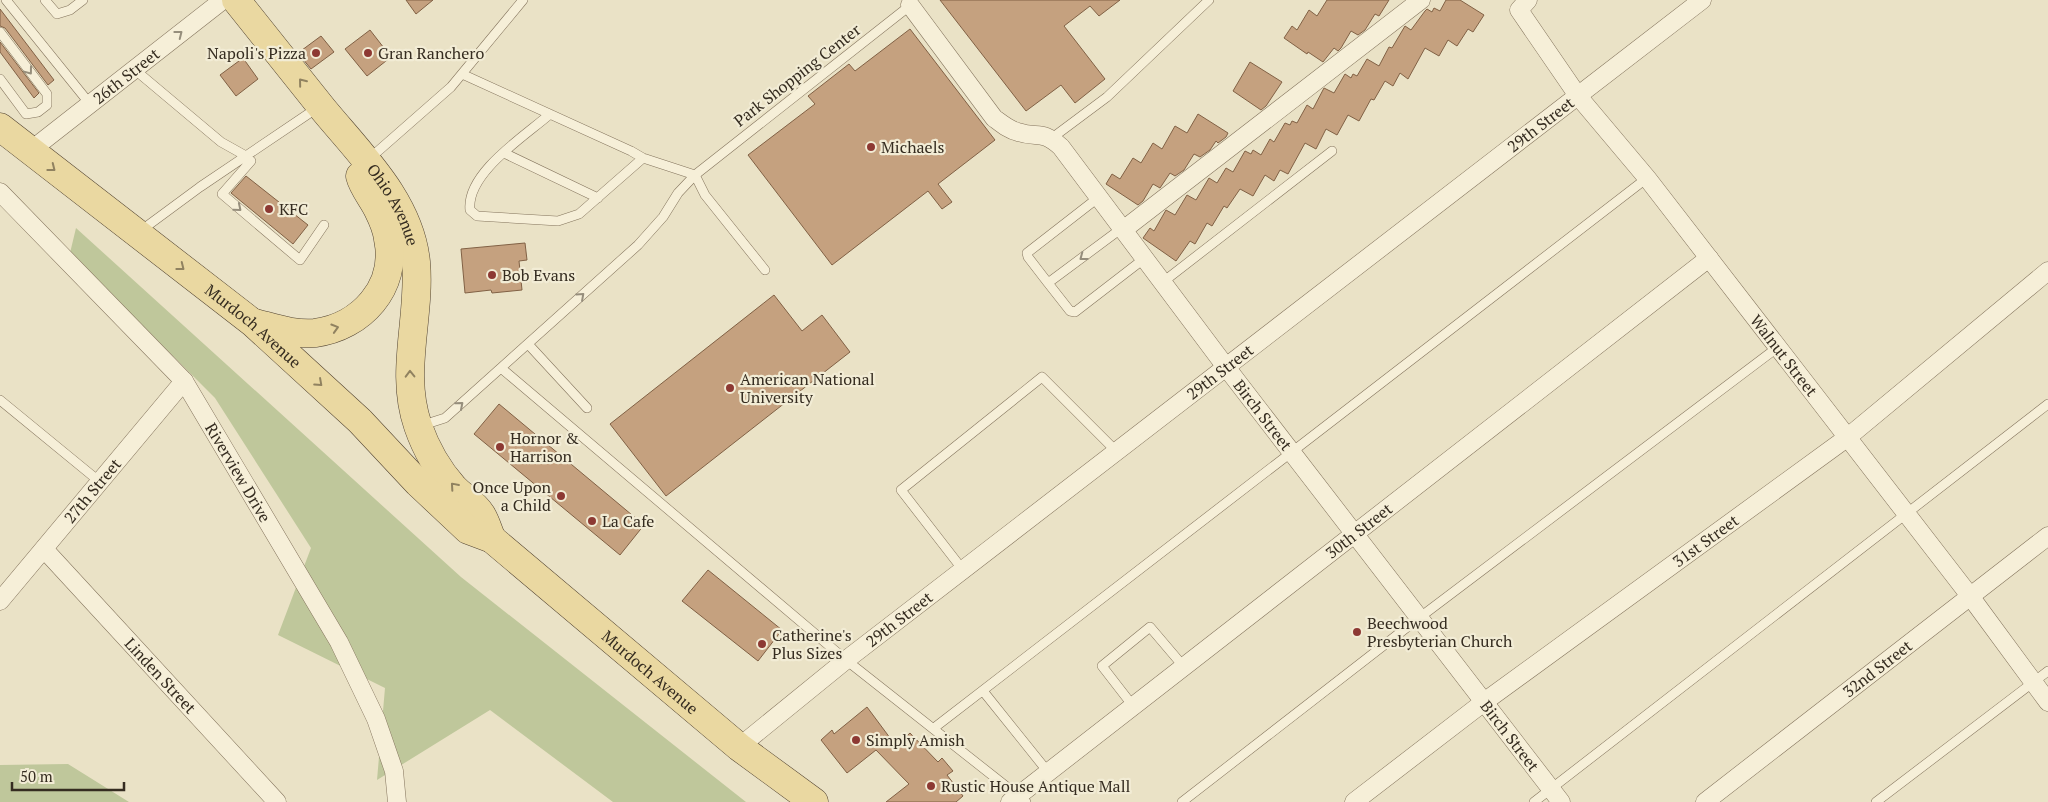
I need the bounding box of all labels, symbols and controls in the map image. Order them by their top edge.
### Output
street label: Park Shopping Center [729,18,866,131]
one-way arrow [173,32,182,40]
place label: Napoli's Pizza [207,42,306,64]
place label: Gran Ranchero [378,42,484,64]
street label: 26th Street [88,43,164,109]
marker: Napoli's Pizza [310,47,322,59]
marker: Gran Ranchero [362,47,374,59]
one-way arrow [24,65,32,74]
one-way arrow [299,79,308,88]
street label: 29th Street [1503,92,1579,157]
place label: Michaels [881,136,944,158]
marker: Michaels [865,141,877,153]
street label: Ohio Avenue [362,159,424,248]
one-way arrow [46,162,56,171]
place label: KFC [279,198,308,220]
one-way arrow [233,203,242,212]
marker: KFC [263,203,275,215]
one-way arrow [1079,251,1089,260]
one-way arrow [175,262,184,270]
place label: Bob Evans [502,264,575,286]
marker: Bob Evans [486,269,498,281]
street label: Murdoch Avenue [200,279,306,373]
one-way arrow [576,293,585,302]
street label: Walnut Street [1745,310,1823,401]
one-way arrow [331,323,339,333]
street label: 29th Street [1182,339,1258,405]
place label: American National University [740,368,875,408]
one-way arrow [405,370,415,378]
street label: Birch Street [1228,375,1297,455]
one-way arrow [313,377,322,386]
marker: American National University [724,382,736,394]
one-way arrow [455,401,464,410]
street label: Riverview Drive [200,419,276,526]
place label: Hornor & Harrison [510,427,579,467]
marker: Hornor & Harrison [494,441,506,453]
street label: 27th Street [59,453,126,528]
place label: Once Upon a Child [472,476,551,516]
one-way arrow [450,482,459,491]
marker: Once Upon a Child [555,490,567,502]
street label: 30th Street [1321,498,1397,563]
street label: 31st Street [1668,509,1743,572]
place label: La Cafe [602,510,654,532]
marker: La Cafe [586,515,598,527]
street label: 29th Street [861,586,937,652]
place label: Beechwood Presbyterian Church [1367,612,1513,652]
place label: Catherine's Plus Sizes [772,624,852,664]
street label: Murdoch Avenue [597,625,703,719]
marker: Beechwood Presbyterian Church [1351,626,1363,638]
street label: Linden Street [120,633,201,718]
street label: 32nd Street [1838,635,1916,702]
marker: Catherine's Plus Sizes [756,638,768,650]
street label: Birch Street [1476,696,1544,776]
place label: Simply Amish [866,729,965,751]
marker: Simply Amish [850,734,862,746]
scale bar [12,760,125,792]
text: 50 m [20,766,53,786]
place label: Rustic House Antique Mall [941,775,1130,797]
marker: Rustic House Antique Mall [925,780,937,792]

